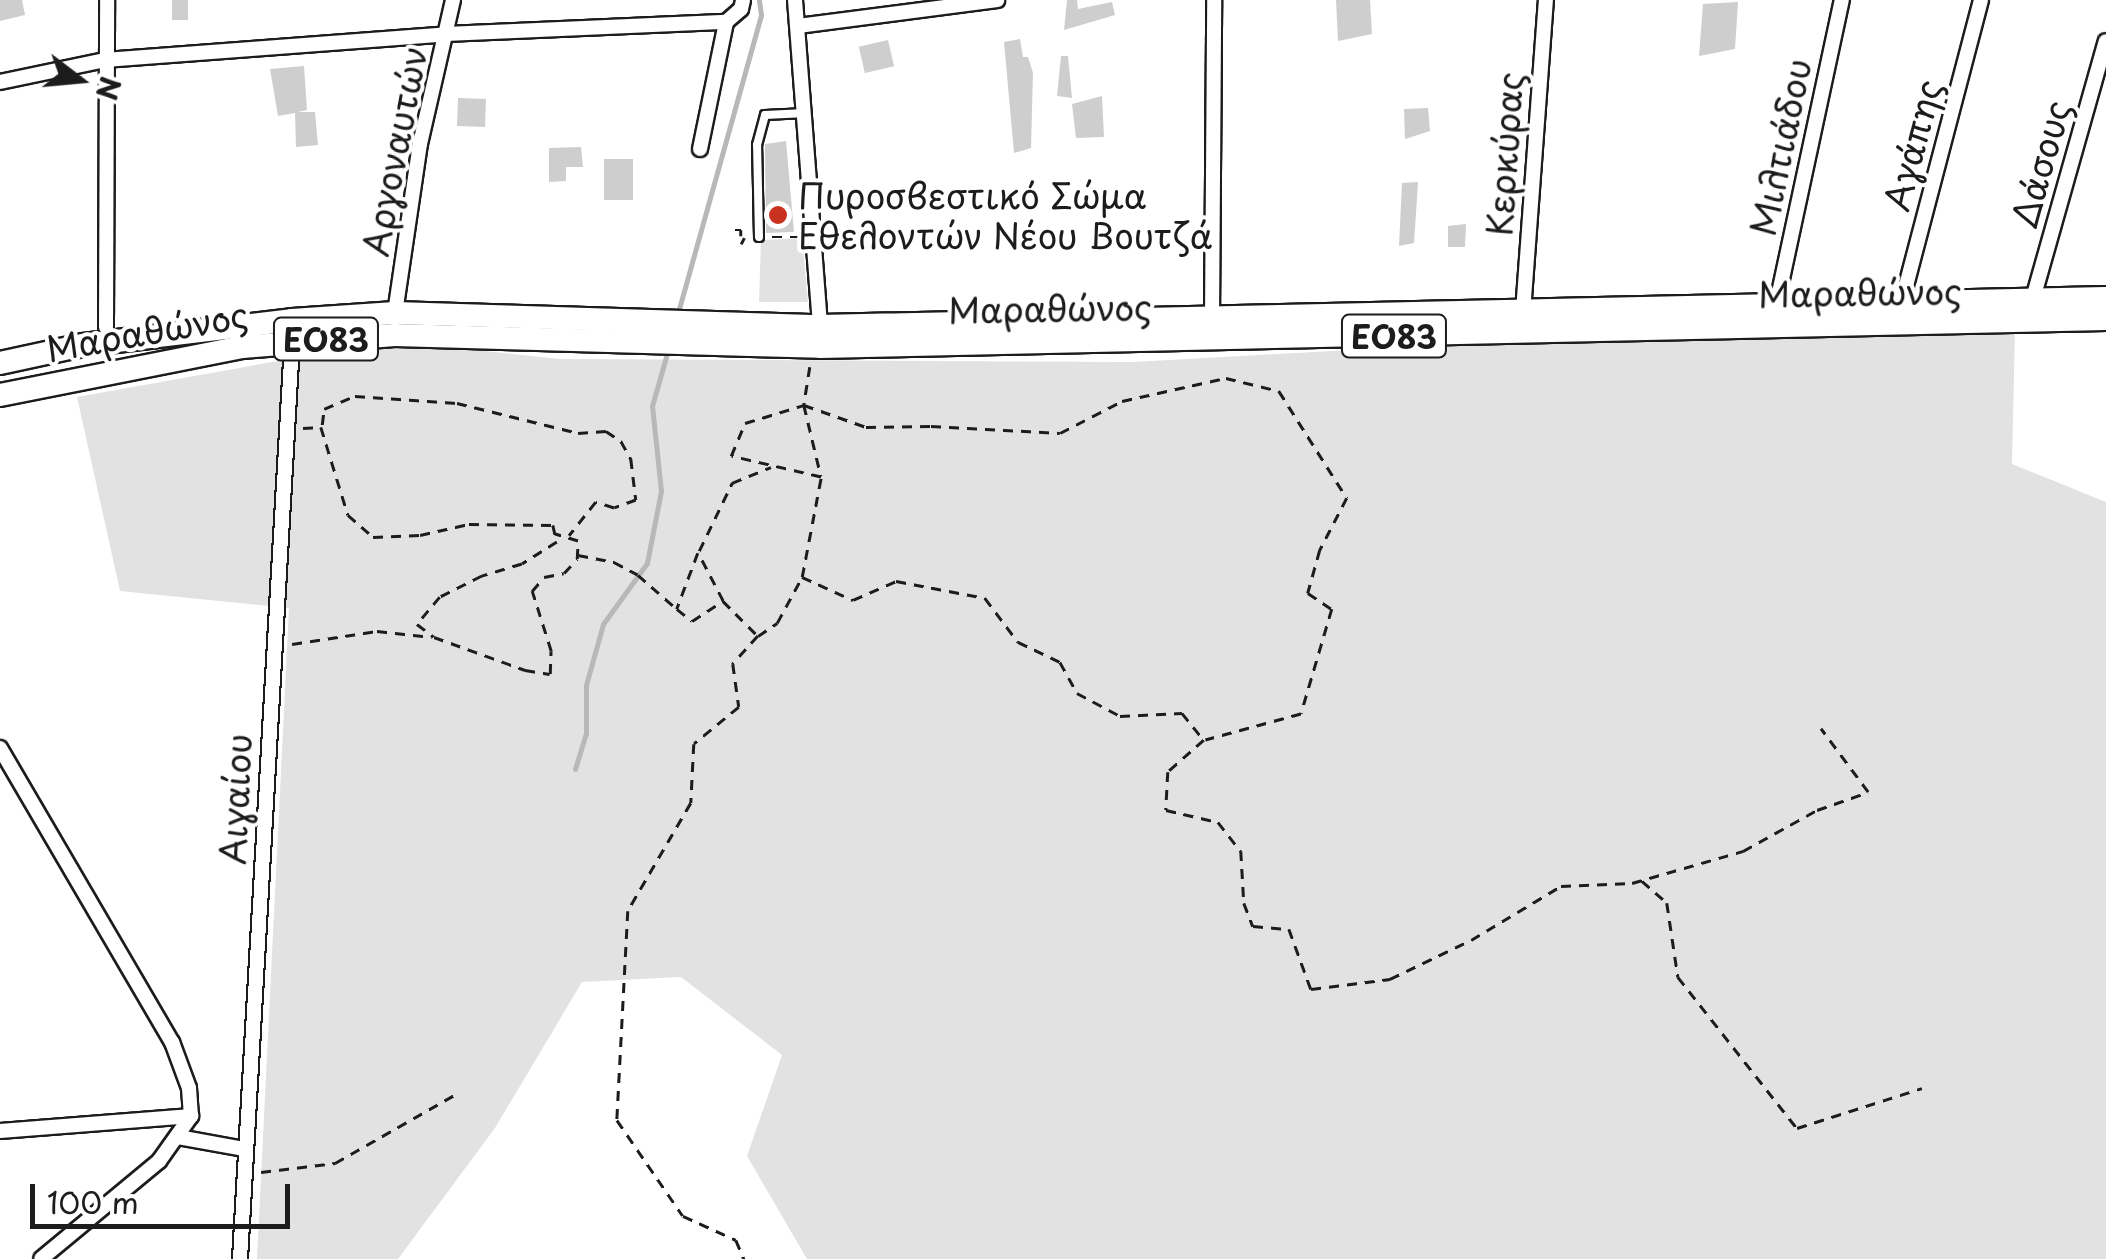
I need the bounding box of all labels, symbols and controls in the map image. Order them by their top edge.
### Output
north arrow [30,30,130,130]
street label: Αργοναυτών [353,43,435,259]
street label: Μιλτιάδου [1741,55,1819,239]
street label: Κερκύρας [1477,71,1531,237]
text: N [86,72,133,105]
street label: Αγάπης [1874,75,1950,215]
street label: Δάσους [2002,96,2078,232]
place label: Πυροσβεστικό Σώμα Εθελοντών Νέου Βουτζά [798,174,1215,256]
marker: Πυροσβεστικό Σώμα Εθελοντών Νέου Βουτζά [767,204,789,226]
street label: Μαραθώνος [1758,269,1962,315]
street label: Μαραθώνος [948,285,1152,331]
street label: Μαραθώνος [43,293,251,369]
road number: ΕΟ83 [1339,309,1449,363]
road number: ΕΟ83 [271,312,381,366]
street label: Αιγαίου [211,732,259,866]
scale bar [35,1164,295,1226]
text: 100 m [47,1179,139,1224]

